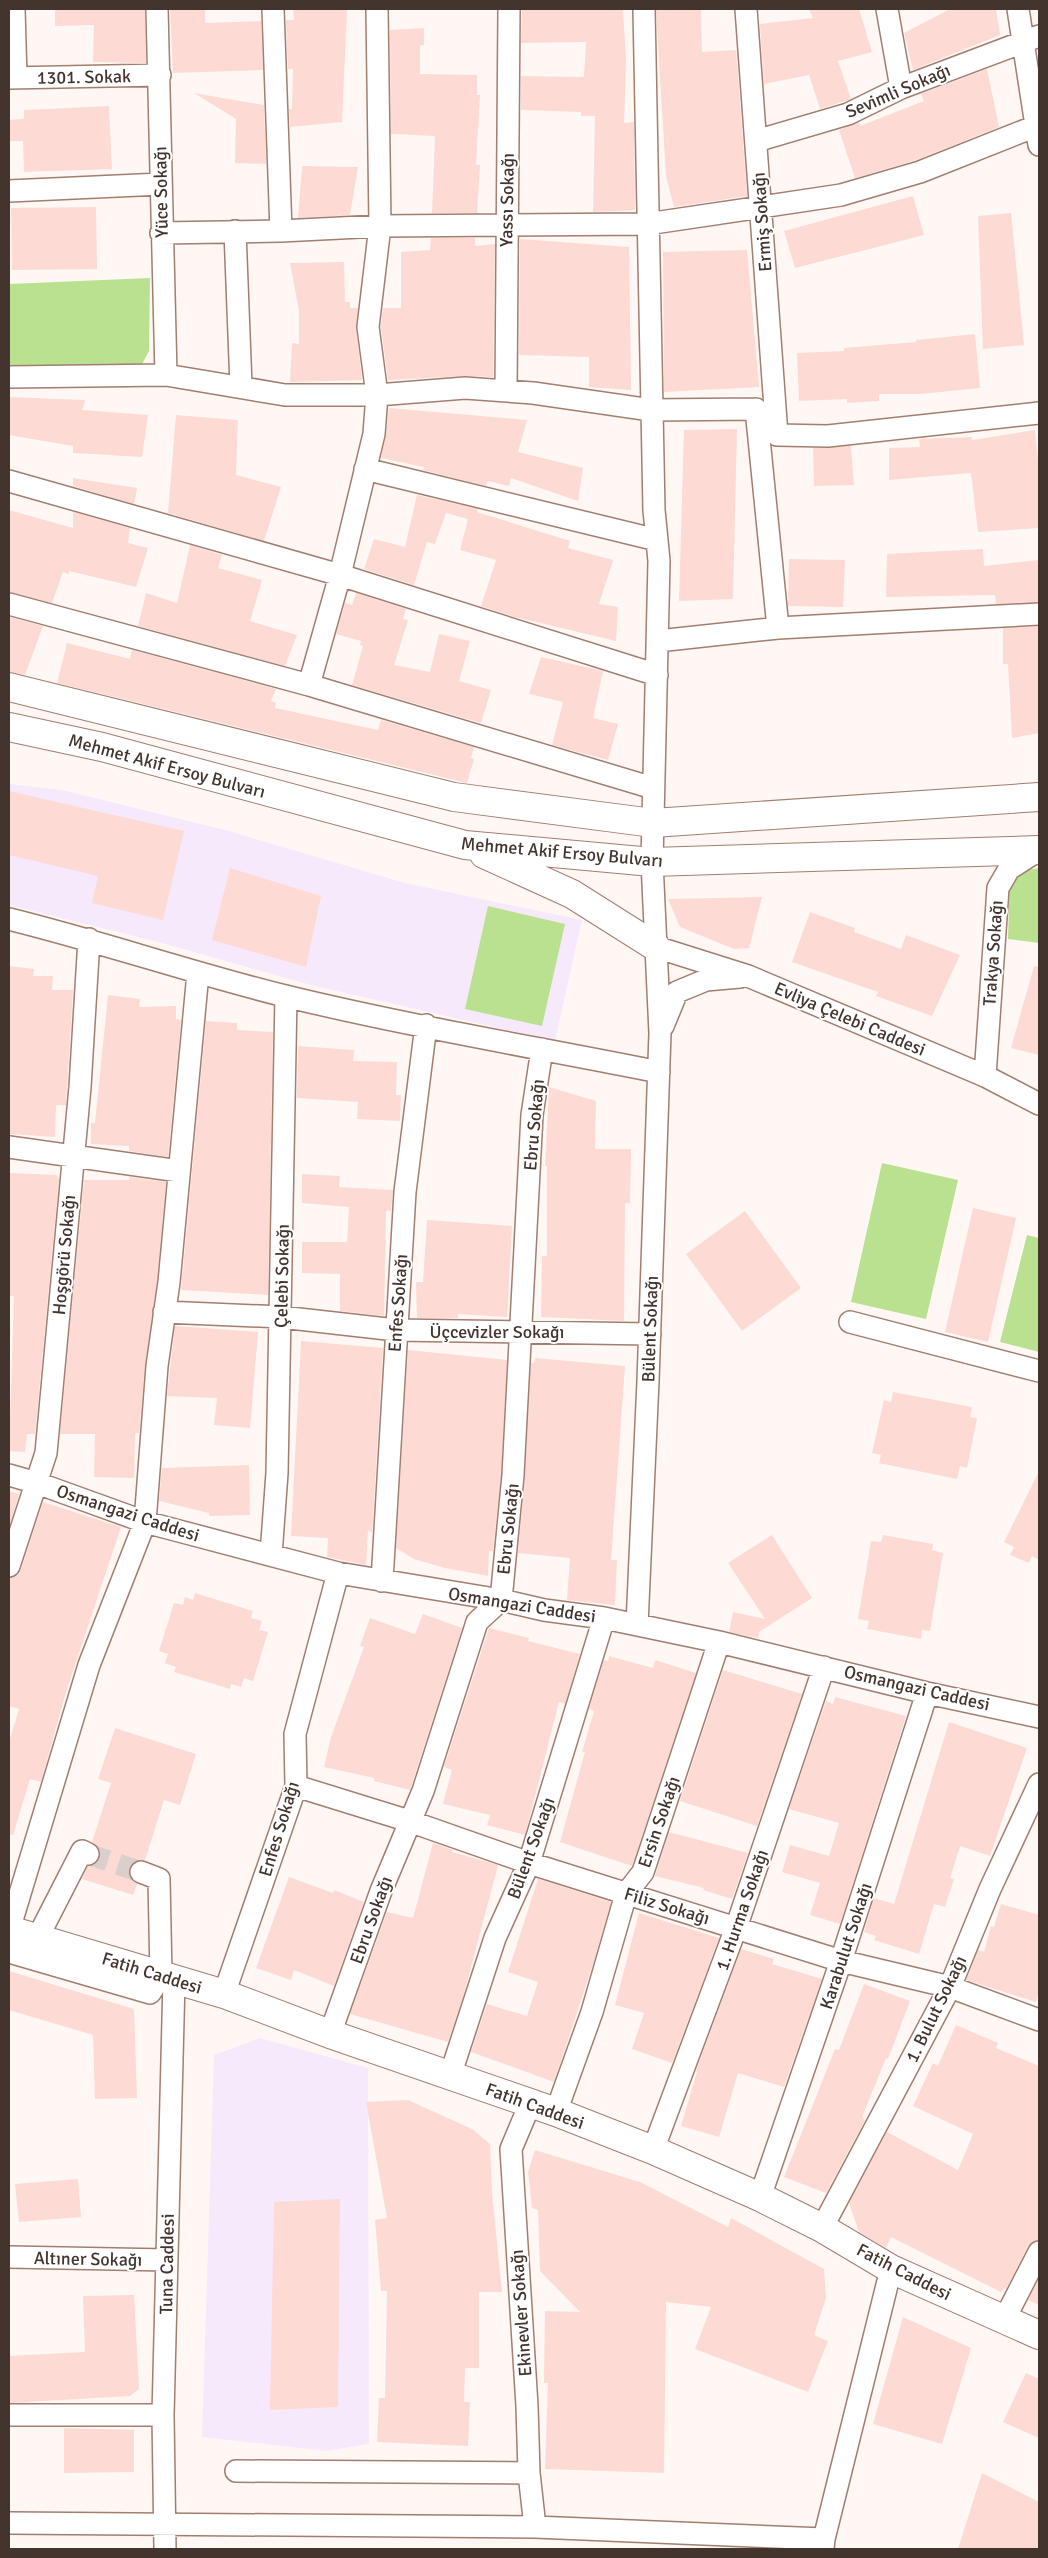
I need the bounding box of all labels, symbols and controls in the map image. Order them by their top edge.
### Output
street label: Sevimli Sokağı [842,59,954,123]
street label: 1301. Sokak [37,65,131,89]
street label: Yüce Sokağı [149,146,173,238]
street label: Yassı Sokağı [495,153,519,247]
street label: Ermiş Sokağı [748,172,776,272]
street label: Mehmet Akif Ersoy Bulvarı [66,729,268,803]
street label: Mehmet Akif Ersoy Bulvarı [460,832,664,872]
street label: Trakya Sokağı [978,899,1008,1007]
street label: Evliya Çelebi Caddesi [771,977,929,1061]
street label: Ebru Sokağı [519,1078,549,1172]
street label: Hoşgörü Sokağı [48,1194,80,1316]
street label: Çelebi Sokağı [270,1224,294,1328]
street label: Enfes Sokağı [384,1253,412,1353]
street label: Bülent Sokağı [637,1275,663,1383]
street label: Üçcevizler Sokağı [430,1321,565,1343]
street label: Osmangazi Caddesi [54,1479,202,1547]
street label: Ebru Sokağı [492,1482,524,1576]
street label: Osmangazi Caddesi [447,1582,597,1628]
street label: Osmangazi Caddesi [842,1661,992,1715]
street label: Ersin Sokağı [633,1773,685,1871]
street label: Enfes Sokağı [254,1779,304,1879]
street label: Bülent Sokağı [502,1794,560,1902]
street label: 1. Hurma Sokağı [711,1847,773,1973]
street label: Ebru Sokağı [345,1873,397,1967]
street label: Karabulut Sokağı [815,1880,877,2012]
street label: Filiz Sokağı [622,1883,712,1929]
street label: Fatih Caddesi [99,1947,205,1999]
street label: 1. Bulut Sokağı [901,1952,971,2066]
street label: Fatih Caddesi [483,2078,587,2134]
street label: Tuna Caddesi [155,2213,179,2315]
street label: Fatih Caddesi [853,2239,955,2305]
street label: Altıner Sokağı [34,2247,142,2271]
street label: Ekinevler Sokağı [506,2249,536,2377]

